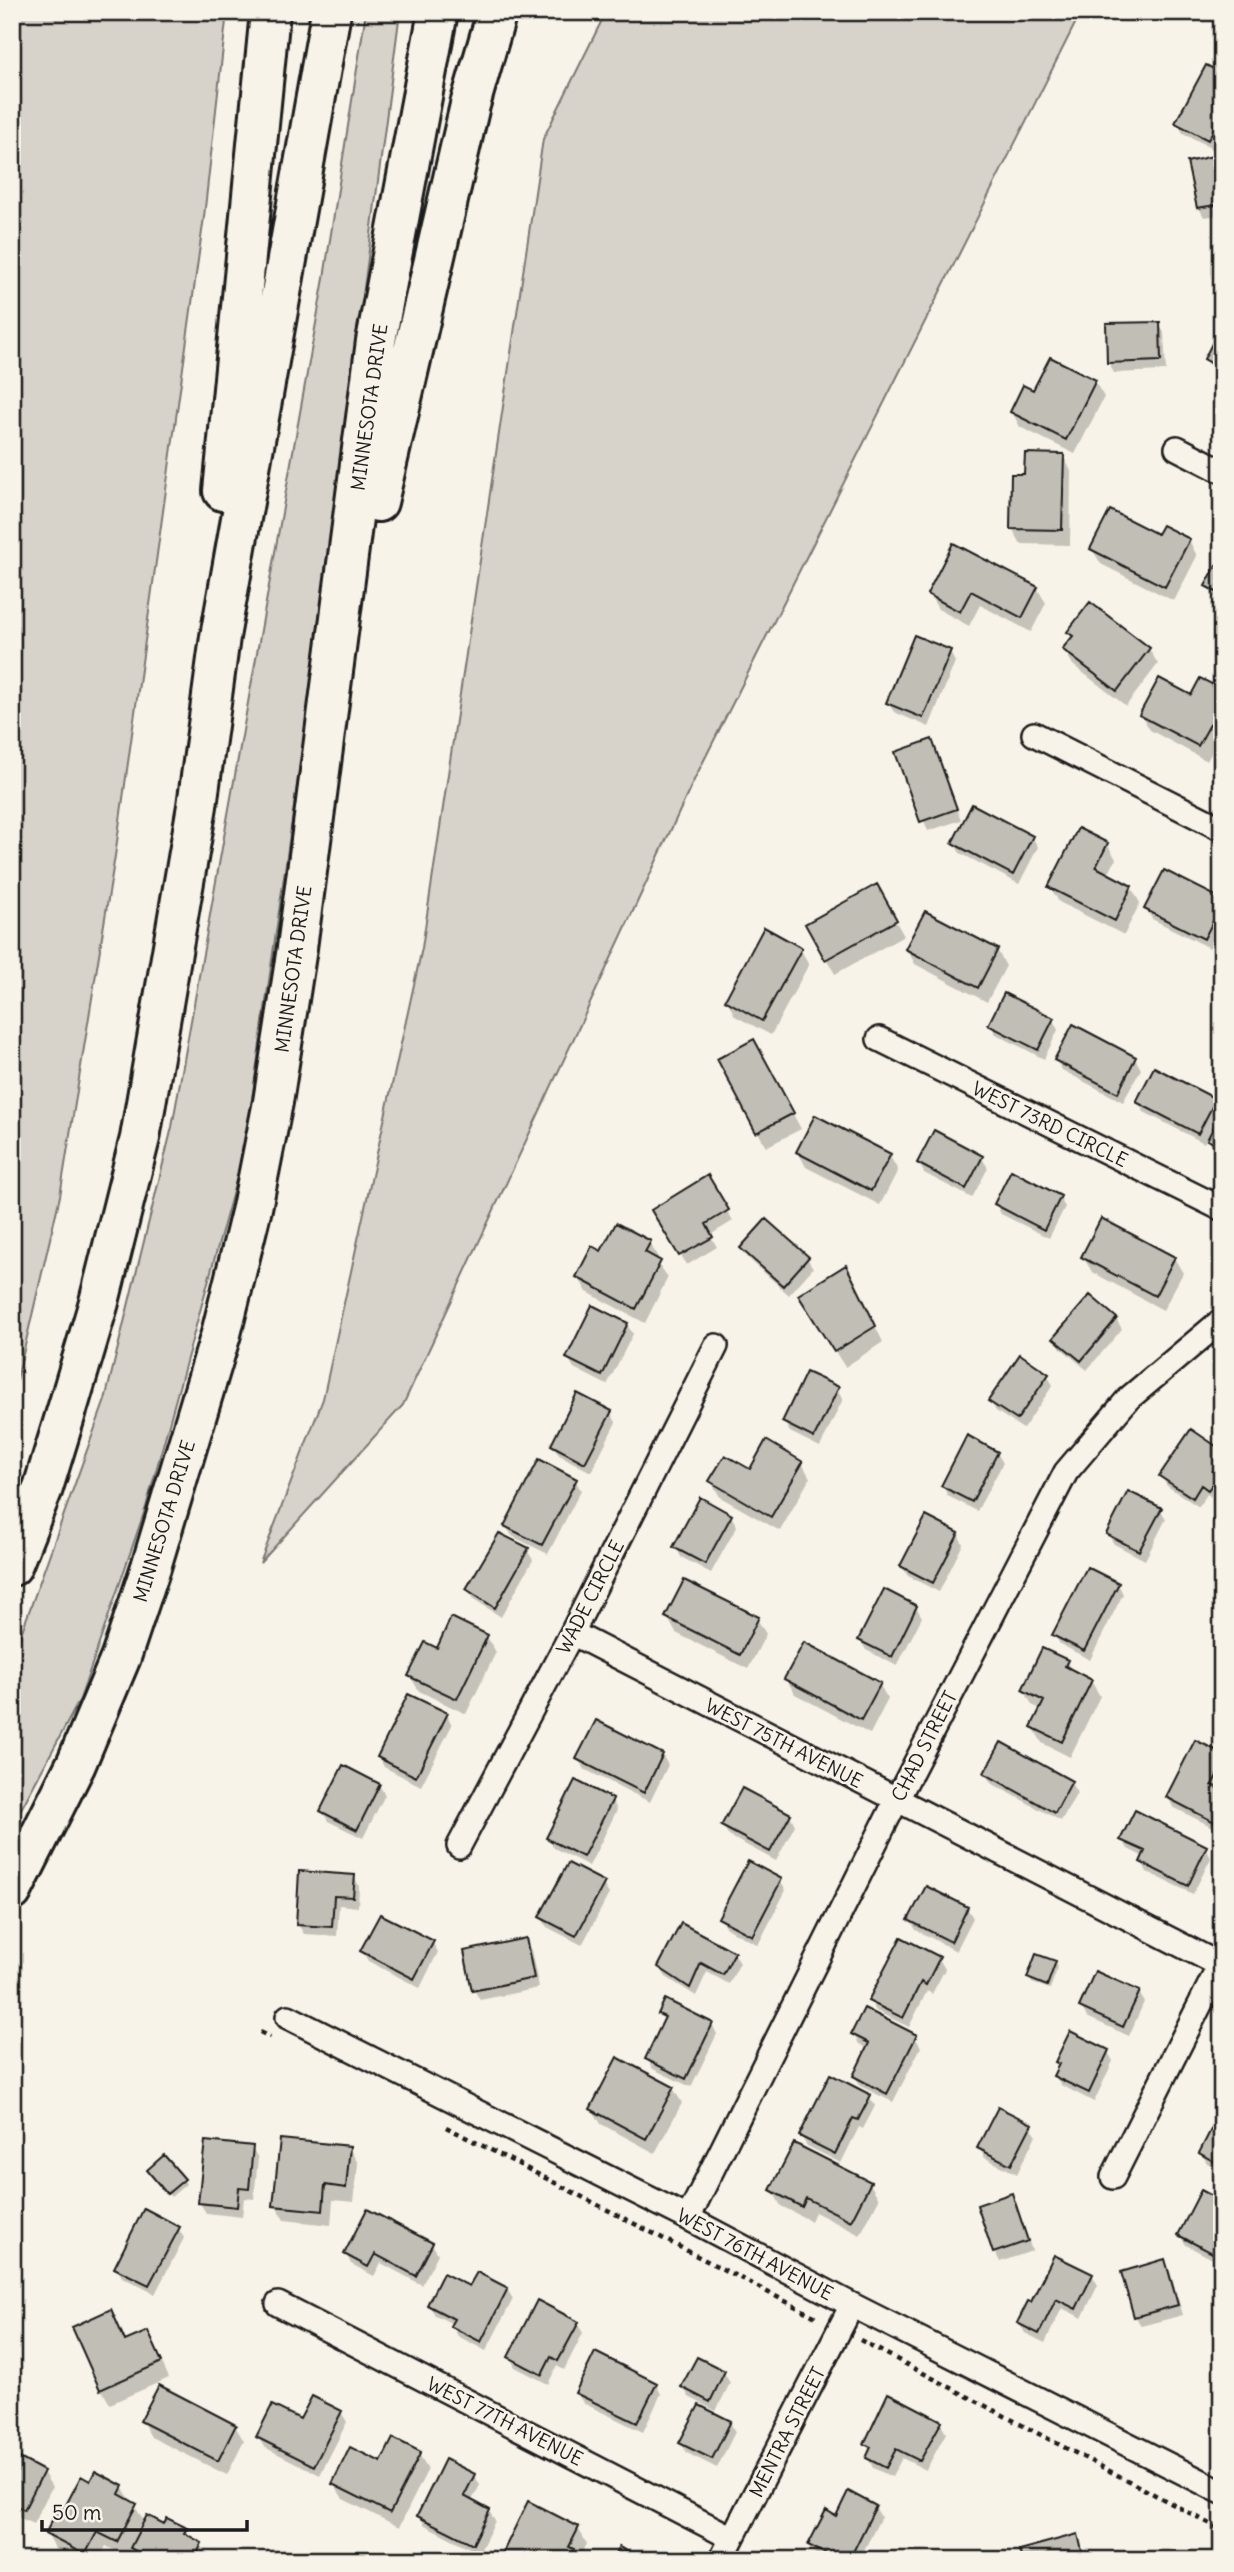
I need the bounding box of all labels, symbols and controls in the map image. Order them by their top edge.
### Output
street label: MINNESOTA DRIVE [345,322,393,492]
street label: MINNESOTA DRIVE [269,884,317,1054]
street label: WEST 73RD CIRCLE [968,1076,1132,1172]
street label: MINNESOTA DRIVE [128,1437,200,1605]
street label: WADE CIRCLE [551,1536,629,1658]
street label: CHAD STREET [886,1687,962,1805]
street label: WEST 75TH AVENUE [701,1693,867,1793]
street label: WEST 76TH AVENUE [673,2203,837,2305]
street label: MENTRA STREET [744,2363,830,2501]
street label: WEST 77TH AVENUE [423,2371,587,2471]
scale bar [42,2488,247,2532]
text: 50 m [52,2499,101,2526]

